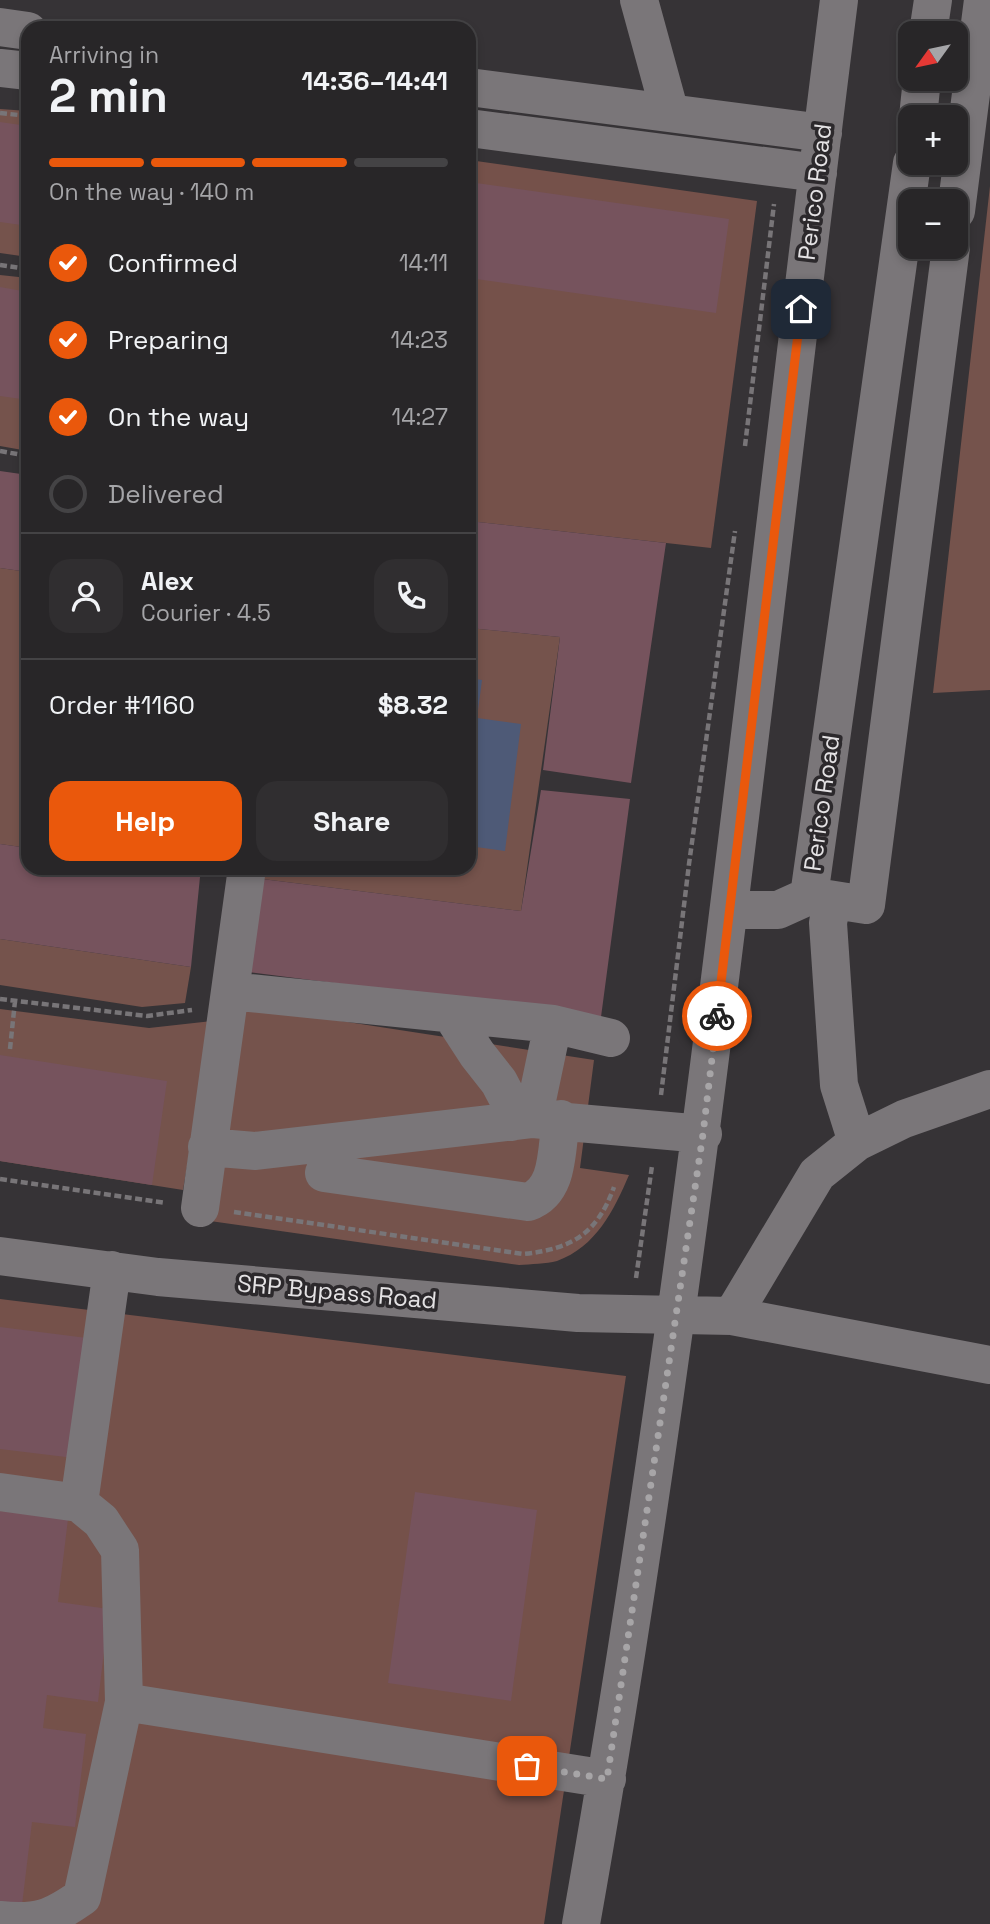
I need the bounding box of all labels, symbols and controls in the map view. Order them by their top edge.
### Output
north arrow [898,21,968,91]
map controls [898,21,968,259]
text: Arriving in [49,40,159,70]
text: 14:36–14:41 [302,64,448,98]
text: 2 min [49,67,168,125]
button: + [898,105,968,175]
street label: Perico Road [791,122,838,262]
text: On the way · 140 m [49,177,254,207]
button: − [898,189,968,259]
icon: check [49,244,87,282]
text: Confirmed [108,246,238,280]
text: 14:11 [399,248,448,278]
pin [771,279,831,339]
icon: home [782,290,820,328]
icon: check [49,321,87,359]
text: Preparing [108,323,229,357]
text: 14:23 [391,325,448,355]
icon: check [49,398,87,436]
text: On the way [108,400,249,434]
text: 14:27 [392,402,448,432]
text: Delivered [108,477,224,511]
button: person [49,559,123,633]
button: phone [374,559,448,633]
text: Alex [141,564,194,598]
text: Courier · 4.5 [141,598,271,628]
text: Order #1160 [49,688,195,722]
text: $8.32 [378,688,448,722]
street label: Perico Road [797,733,846,873]
button: Help [49,781,242,861]
button: Share [256,781,448,861]
courier [682,981,752,1051]
icon: bike [698,997,736,1035]
street label: SRP Bypass Road [236,1267,438,1316]
pin [497,1736,557,1796]
icon: bag [508,1747,546,1785]

